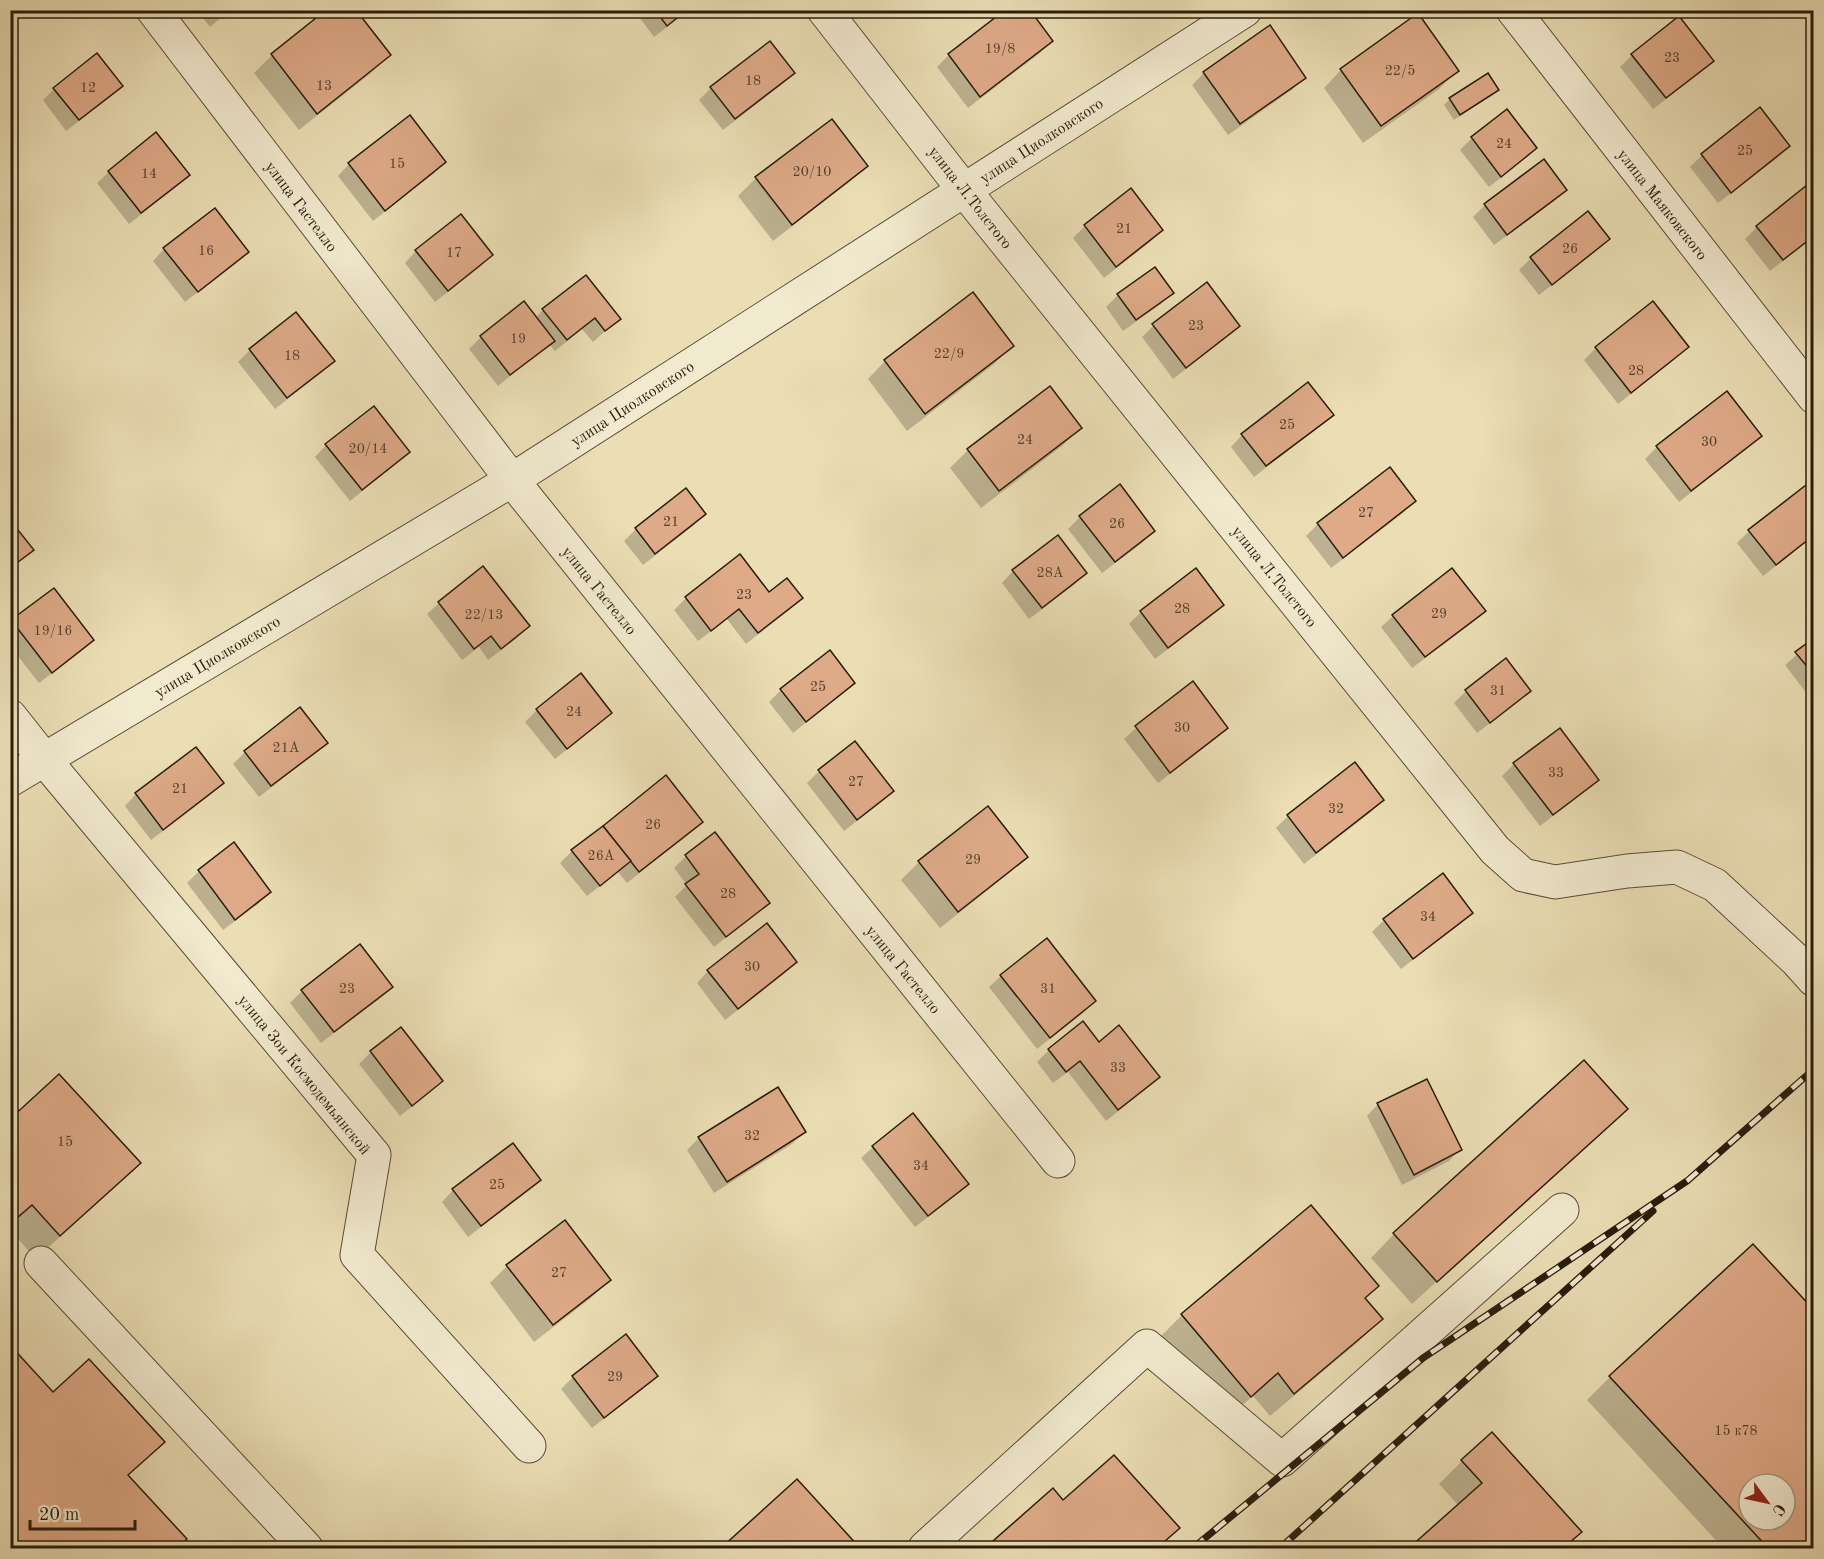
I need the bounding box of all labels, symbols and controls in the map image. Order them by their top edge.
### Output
house number: 19/8 [985,42,1015,56]
house number: 23 [1664,51,1680,65]
house number: 22/5 [1385,64,1415,78]
house number: 18 [745,74,761,88]
house number: 13 [316,79,332,93]
house number: 12 [80,81,96,95]
street label: улица Циолковского [978,96,1107,187]
house number: 24 [1496,137,1512,151]
street label: улица Л.Толстого [925,144,1014,253]
house number: 25 [1737,144,1753,158]
street label: улица Маяковского [1613,147,1710,264]
house number: 15 [389,157,405,171]
street label: улица Гастелло [261,159,340,255]
house number: 20/10 [793,165,831,179]
house number: 14 [141,167,157,181]
house number: 21 [1116,222,1132,236]
house number: 26 [1562,242,1578,256]
house number: 16 [198,244,214,258]
house number: 17 [446,246,462,260]
house number: 23 [1188,319,1204,333]
house number: 19 [510,332,526,346]
house number: 22/9 [934,347,964,361]
house number: 18 [284,349,300,363]
street label: улица Циолковского [569,359,698,450]
house number: 28 [1628,364,1644,378]
house number: 25 [1279,418,1295,432]
house number: 24 [1017,433,1033,447]
house number: 30 [1701,435,1717,449]
house number: 20/14 [349,442,387,456]
house number: 27 [1358,506,1374,520]
house number: 21 [663,515,679,529]
house number: 26 [1109,517,1125,531]
street label: улица Л.Толстого [1228,524,1319,631]
street label: улица Гастелло [558,544,639,639]
house number: 28А [1037,566,1064,580]
house number: 23 [736,588,752,602]
house number: 28 [1174,602,1190,616]
house number: 29 [1431,607,1447,621]
house number: 22/13 [465,608,503,622]
street label: улица Циолковского [152,614,284,702]
house number: 19/16 [34,624,72,638]
house number: 25 [810,680,826,694]
house number: 31 [1490,684,1506,698]
house number: 24 [566,705,582,719]
house number: 30 [1174,721,1190,735]
house number: 21А [273,741,300,755]
house number: 33 [1548,766,1564,780]
house number: 27 [848,775,864,789]
house number: 21 [172,782,188,796]
house number: 32 [1328,802,1344,816]
house number: 26 [645,818,661,832]
house number: 26А [588,849,615,863]
house number: 29 [965,853,981,867]
house number: 28 [720,887,736,901]
house number: 34 [1420,910,1436,924]
street label: улица Гастелло [862,923,943,1018]
house number: 30 [744,960,760,974]
house number: 23 [339,982,355,996]
house number: 31 [1040,982,1056,996]
street label: улица Зои Космодемьянской [234,992,373,1158]
house number: 33 [1110,1061,1126,1075]
house number: 32 [744,1129,760,1143]
house number: 15 [57,1135,73,1149]
house number: 34 [913,1159,929,1173]
house number: 25 [489,1178,505,1192]
house number: 27 [551,1266,567,1280]
house number: 29 [607,1370,623,1384]
house number: 15 к78 [1714,1424,1758,1438]
north arrow [1737,1472,1797,1532]
scale bar [30,1493,135,1531]
text: С [1768,1500,1787,1518]
text: 20 m [39,1506,79,1524]

